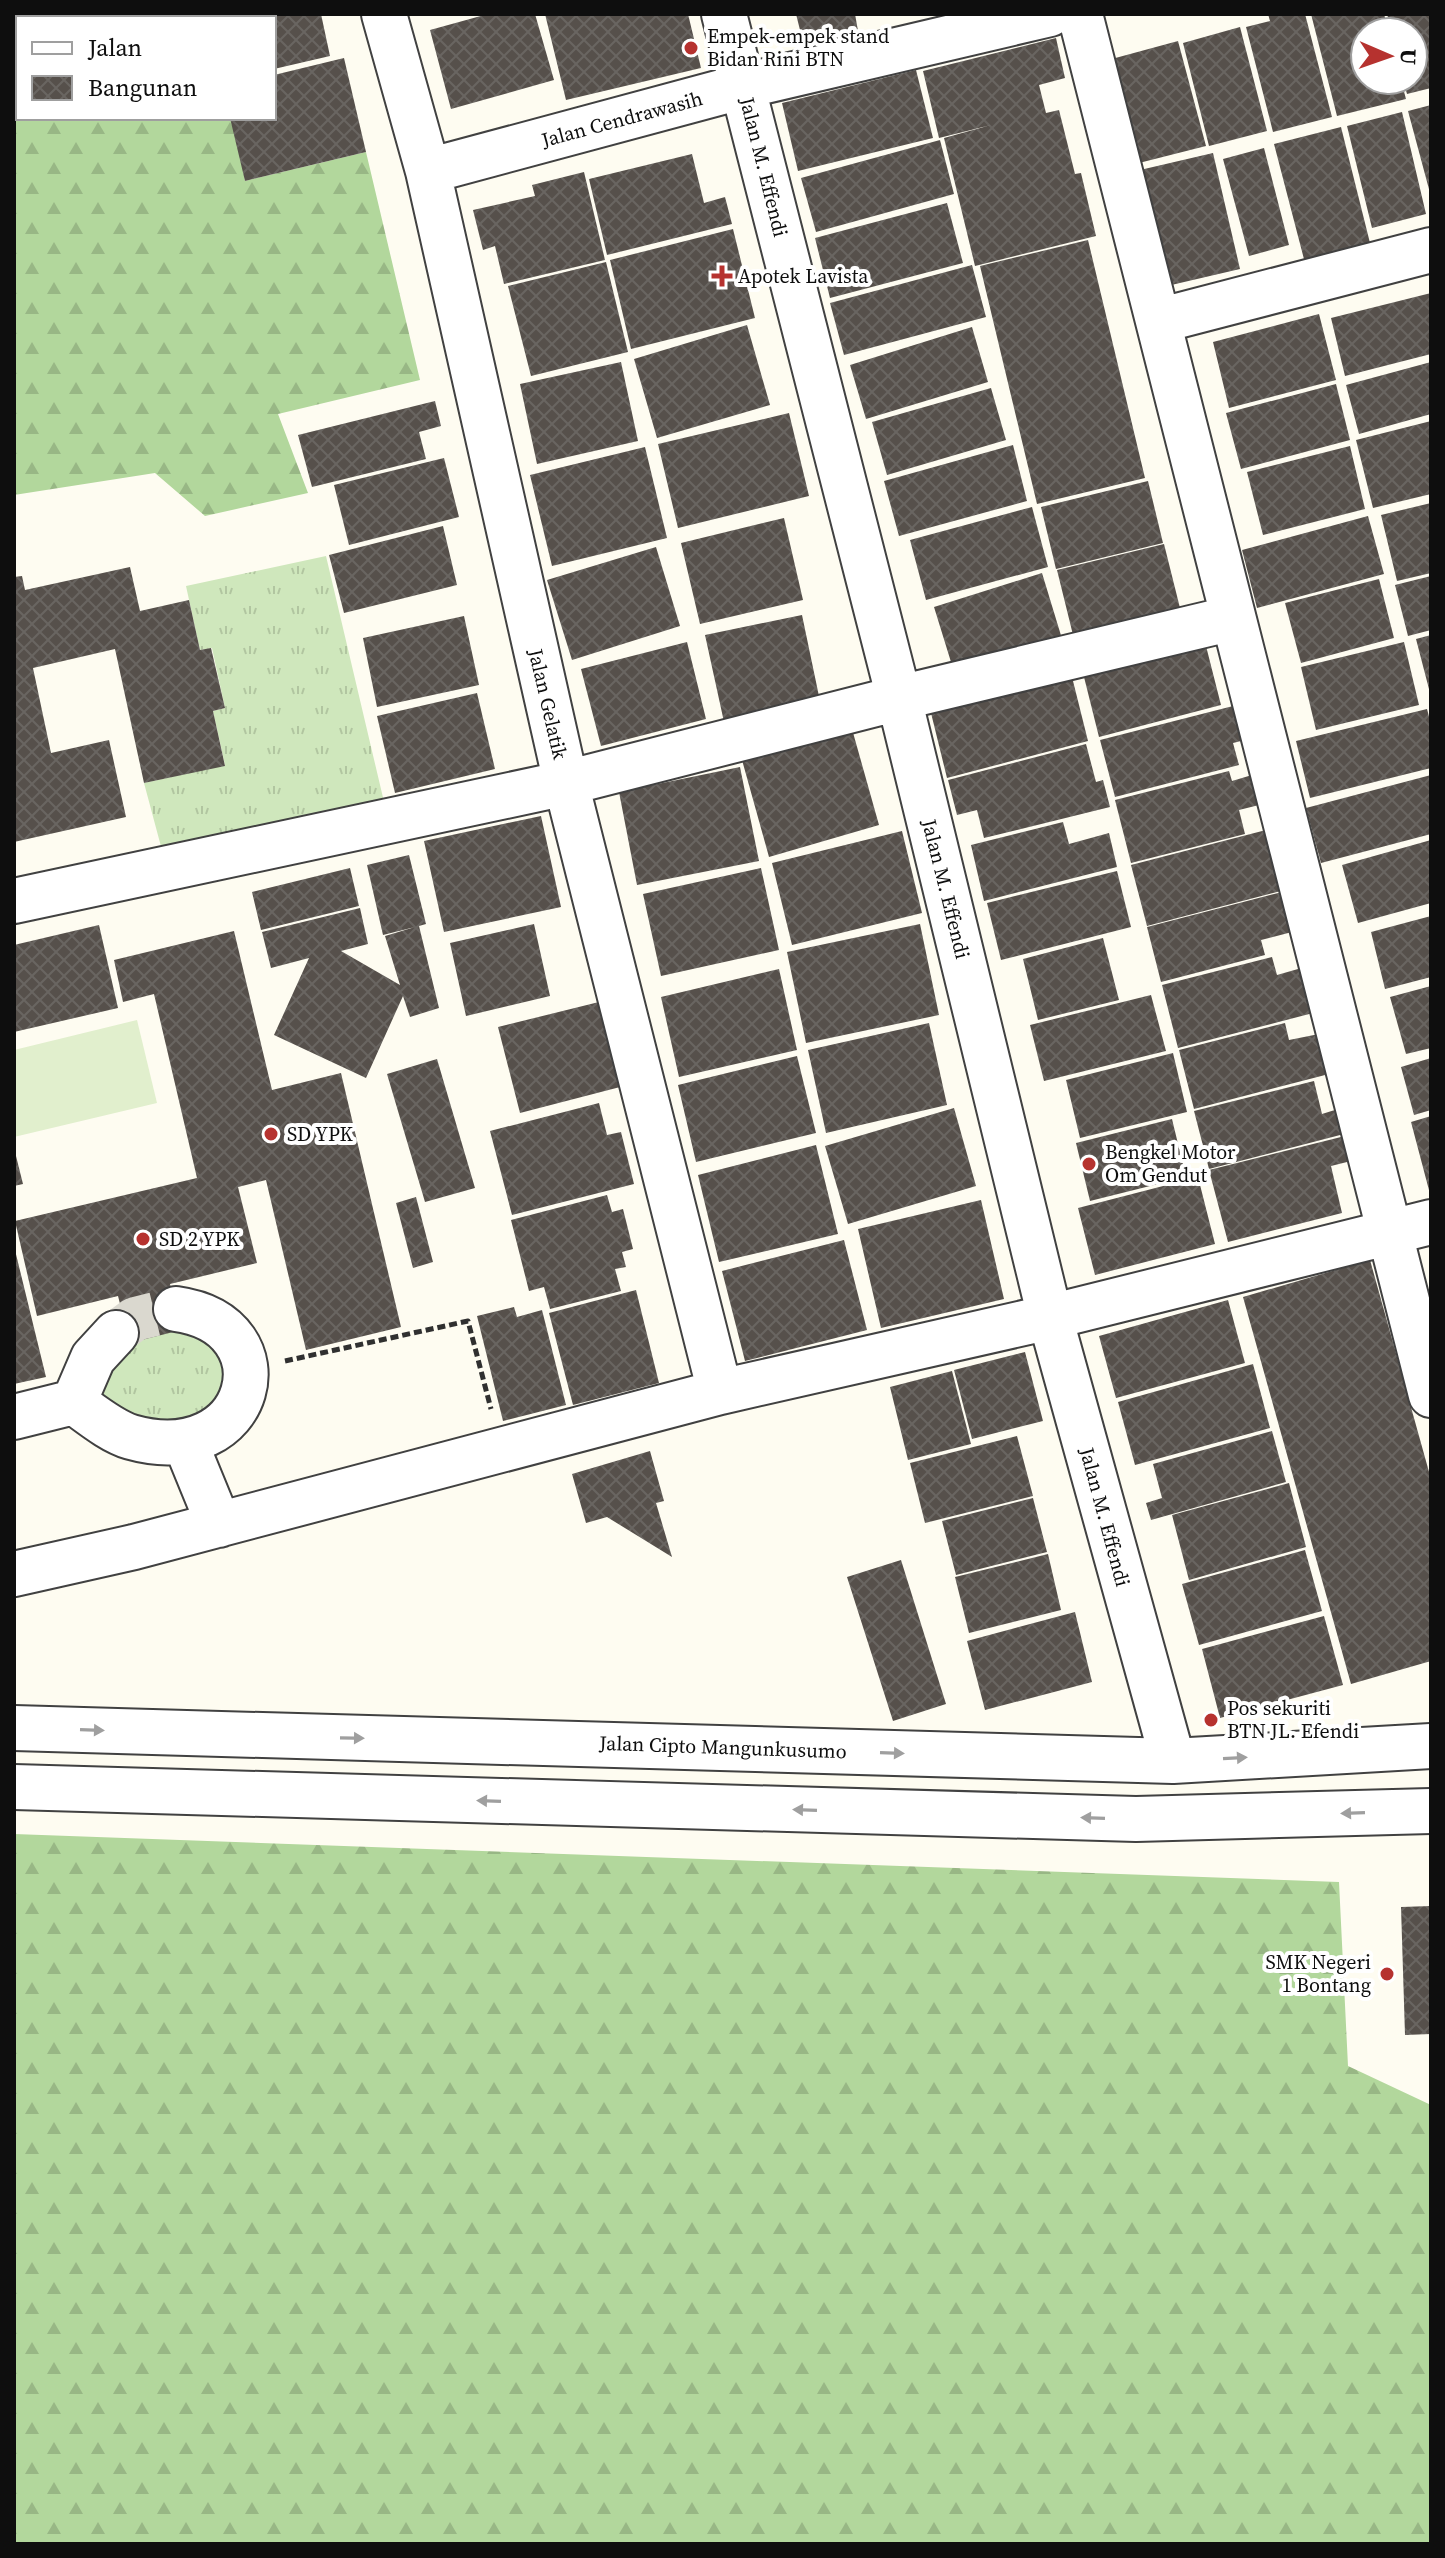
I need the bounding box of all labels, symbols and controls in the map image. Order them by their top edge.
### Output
legend [16,16,276,120]
north arrow [1349,16,1429,96]
place label: Empek-empek stand Bidan Rini BTN [707,22,890,73]
text: Jalan [87,31,142,64]
marker: Empek-empek stand Bidan Rini BTN [682,39,700,57]
text: U [1394,48,1424,65]
text: Bangunan [88,71,197,104]
street label: Jalan Cendrawasih [537,84,706,154]
street label: Jalan M. Effendi [733,93,795,240]
place label: Apotek Lavista [738,262,869,290]
marker: Apotek Lavista [713,267,731,285]
street label: Jalan Gelatik [521,645,574,762]
street label: Jalan M. Effendi [915,815,977,962]
place label: SD YPK [287,1120,354,1148]
marker: SD YPK [262,1125,280,1143]
place label: Bengkel Motor Om Gendut [1105,1138,1236,1189]
marker: Bengkel Motor Om Gendut [1080,1155,1098,1173]
place label: SD 2 YPK [159,1225,240,1253]
marker: SD 2 YPK [134,1230,152,1248]
street label: Jalan M. Effendi [1073,1443,1137,1590]
place label: Pos sekuriti BTN JL. Efendi [1227,1694,1359,1745]
marker: Pos sekuriti BTN JL. Efendi [1202,1711,1220,1729]
one-way arrow [80,1724,105,1737]
street label: Jalan Cipto Mangunkusumo [598,1729,847,1765]
one-way arrow [340,1731,365,1744]
one-way arrow [880,1746,905,1759]
one-way arrow [1223,1751,1248,1764]
one-way arrow [476,1794,501,1807]
one-way arrow [792,1803,817,1816]
one-way arrow [1340,1807,1365,1819]
one-way arrow [1080,1811,1105,1824]
place label: SMK Negeri 1 Bontang [1265,1948,1371,1999]
marker: SMK Negeri 1 Bontang [1378,1965,1396,1983]

